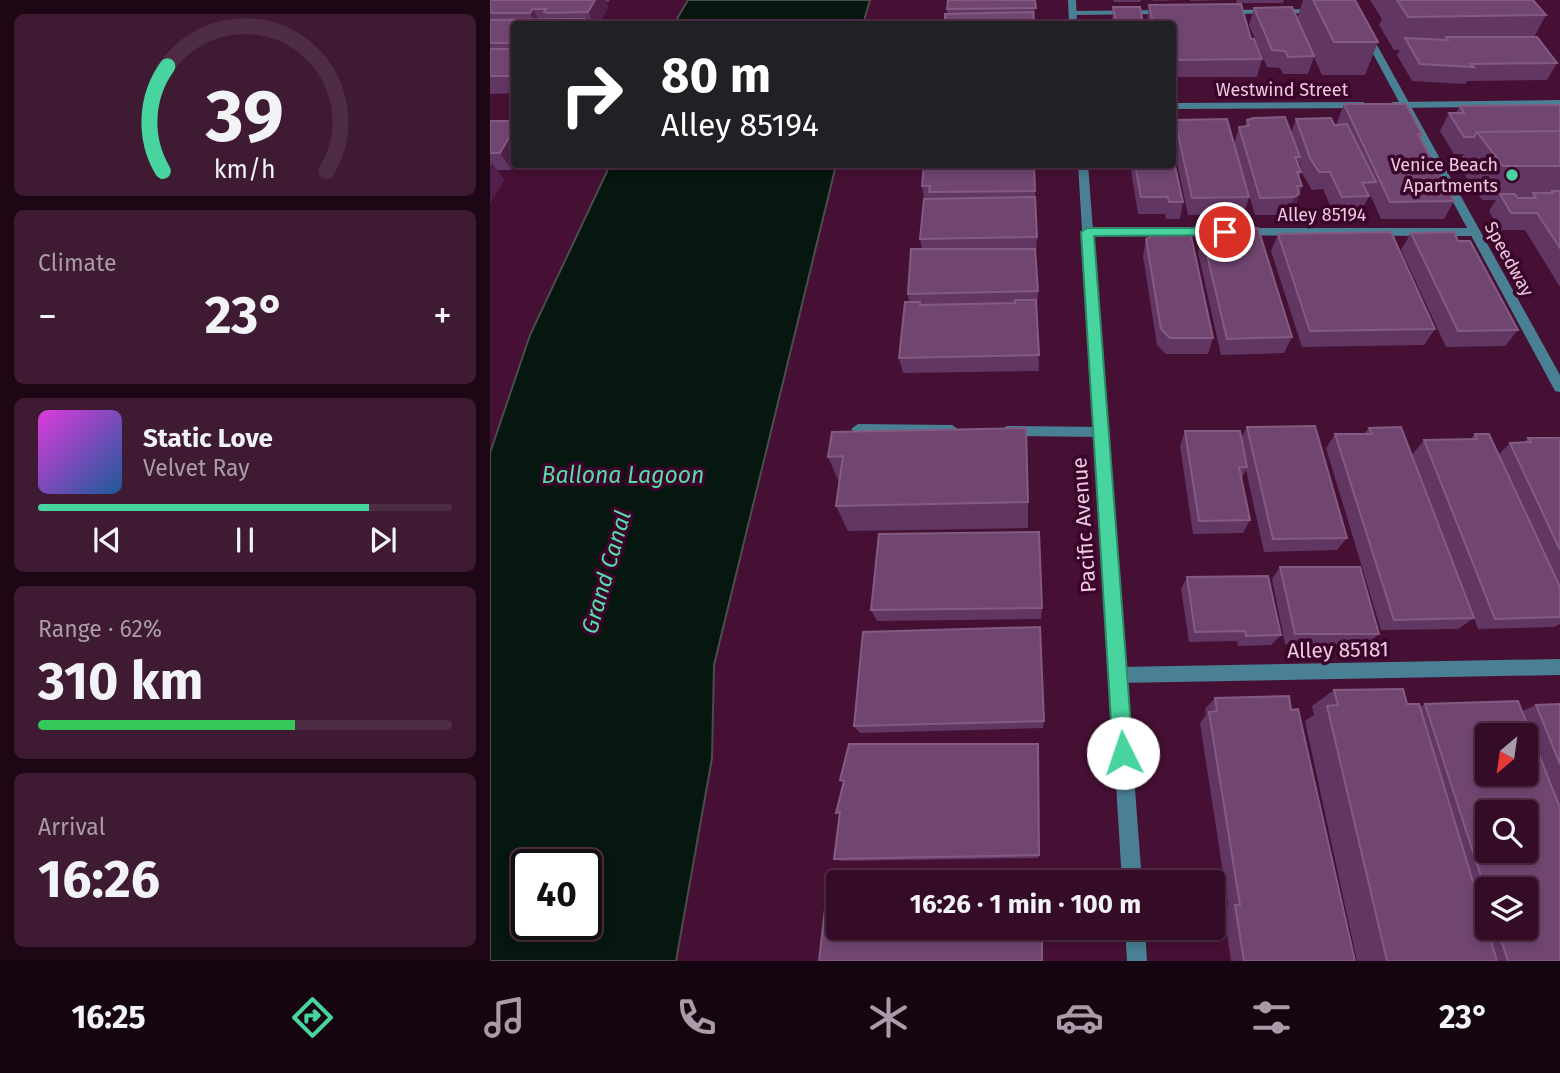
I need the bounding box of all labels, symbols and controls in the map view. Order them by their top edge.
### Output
text: 80 m [661,46,771,105]
icon: right [546,49,637,140]
text: 39 [205,73,284,160]
street label: Westwind Street [1216,79,1349,101]
text: Alley 85194 [661,106,819,144]
place label: Venice Beach Apartments [1391,154,1498,197]
text: km/h [214,155,276,185]
marker: Venice Beach Apartments [1504,167,1520,183]
pin [1195,202,1255,262]
street label: Alley 85194 [1278,204,1367,226]
icon: arrive [1206,213,1244,251]
street label: Speedway [1480,218,1539,300]
text: Climate [38,249,117,277]
text: 23° [205,284,285,347]
text: − [38,293,57,339]
text: + [433,293,452,339]
text: Static Love [143,423,273,454]
text: Velvet Ray [143,454,250,482]
street label: Pacific Avenue [1066,456,1102,594]
water label: Ballona Lagoon [542,461,704,489]
water label: Grand Canal [575,507,637,637]
icon: previous [88,521,126,559]
icon: pause [226,521,264,559]
icon: next [364,521,402,559]
text: Range · 62% [38,615,162,643]
street label: Alley 85181 [1287,636,1389,664]
text: 310 km [38,650,203,713]
position arrow [1086,716,1160,790]
north arrow [1475,723,1538,786]
map controls [1475,723,1538,940]
button: search [1475,800,1538,863]
text: Arrival [38,813,105,841]
text: 16:26 [38,848,160,911]
speed limit sign: 40 [511,849,602,940]
button: layers [1475,877,1538,940]
text: 16:26 · 1 min · 100 m [910,889,1141,920]
icon: directions [288,993,337,1042]
icon: music [480,993,529,1042]
icon: phone [672,993,721,1042]
icon: climate [864,993,913,1042]
icon: car [1055,993,1104,1042]
icon: filters [1247,993,1296,1042]
text: 16:25 [71,998,146,1036]
text: 23° [1439,998,1489,1036]

